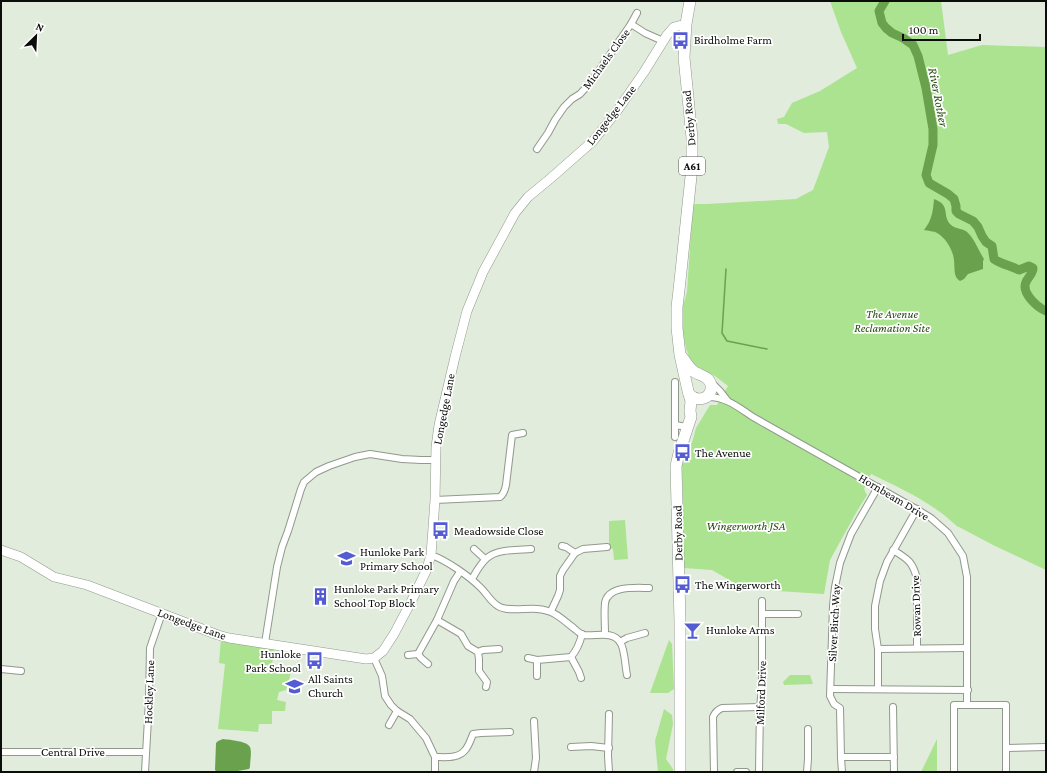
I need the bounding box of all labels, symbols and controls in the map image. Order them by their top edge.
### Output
north arrow [16,16,56,56]
scale bar [903,16,980,42]
text: N [34,20,46,34]
text: 100 m [909,23,939,37]
street label: Michaels Close [579,26,633,92]
bus stop icon: Birdholme Farm [671,30,691,50]
place label: Birdholme Farm [694,33,772,47]
water label: River Rother [925,66,952,128]
street label: Longedge Lane [583,82,639,148]
street label: Derby Road [680,89,698,146]
road number: A61 [679,157,705,175]
park label: The Avenue Reclamation Site [854,307,930,335]
street label: Longedge Lane [430,372,458,446]
bus stop icon: The Avenue [672,443,692,463]
place label: The Avenue [695,446,751,460]
street label: Hornbeam Drive [856,471,932,523]
street label: Derby Road [671,504,685,561]
park label: Wingerworth JSA [706,519,786,533]
bus stop icon: Meadowside Close [431,521,451,541]
place label: Meadowside Close [454,524,544,538]
place label: Hunloke Park Primary School [360,545,433,573]
school or university icon: Hunloke Park Primary School [337,549,357,569]
bus stop icon: The Wingerworth [672,575,692,595]
street label: Rowan Drive [908,575,924,637]
place label: The Wingerworth [695,578,781,592]
place label: Hunloke Park Primary School Top Block [334,582,439,610]
street label: Silver Birch Way [825,583,843,662]
building icon: Hunloke Park Primary School Top Block [311,586,331,606]
street label: Longedge Lane [156,605,228,643]
bar icon: Hunloke Arms [683,620,703,640]
place label: Hunloke Arms [706,623,775,637]
place label: Hunloke Park School [245,647,301,675]
bus stop icon: Hunloke Park School [304,651,324,671]
street label: Hockley Lane [141,660,157,724]
street label: Milford Drive [753,661,769,725]
place label: All Saints Church [308,672,353,700]
school or university icon: All Saints Church [285,676,305,696]
street label: Central Drive [41,745,105,759]

